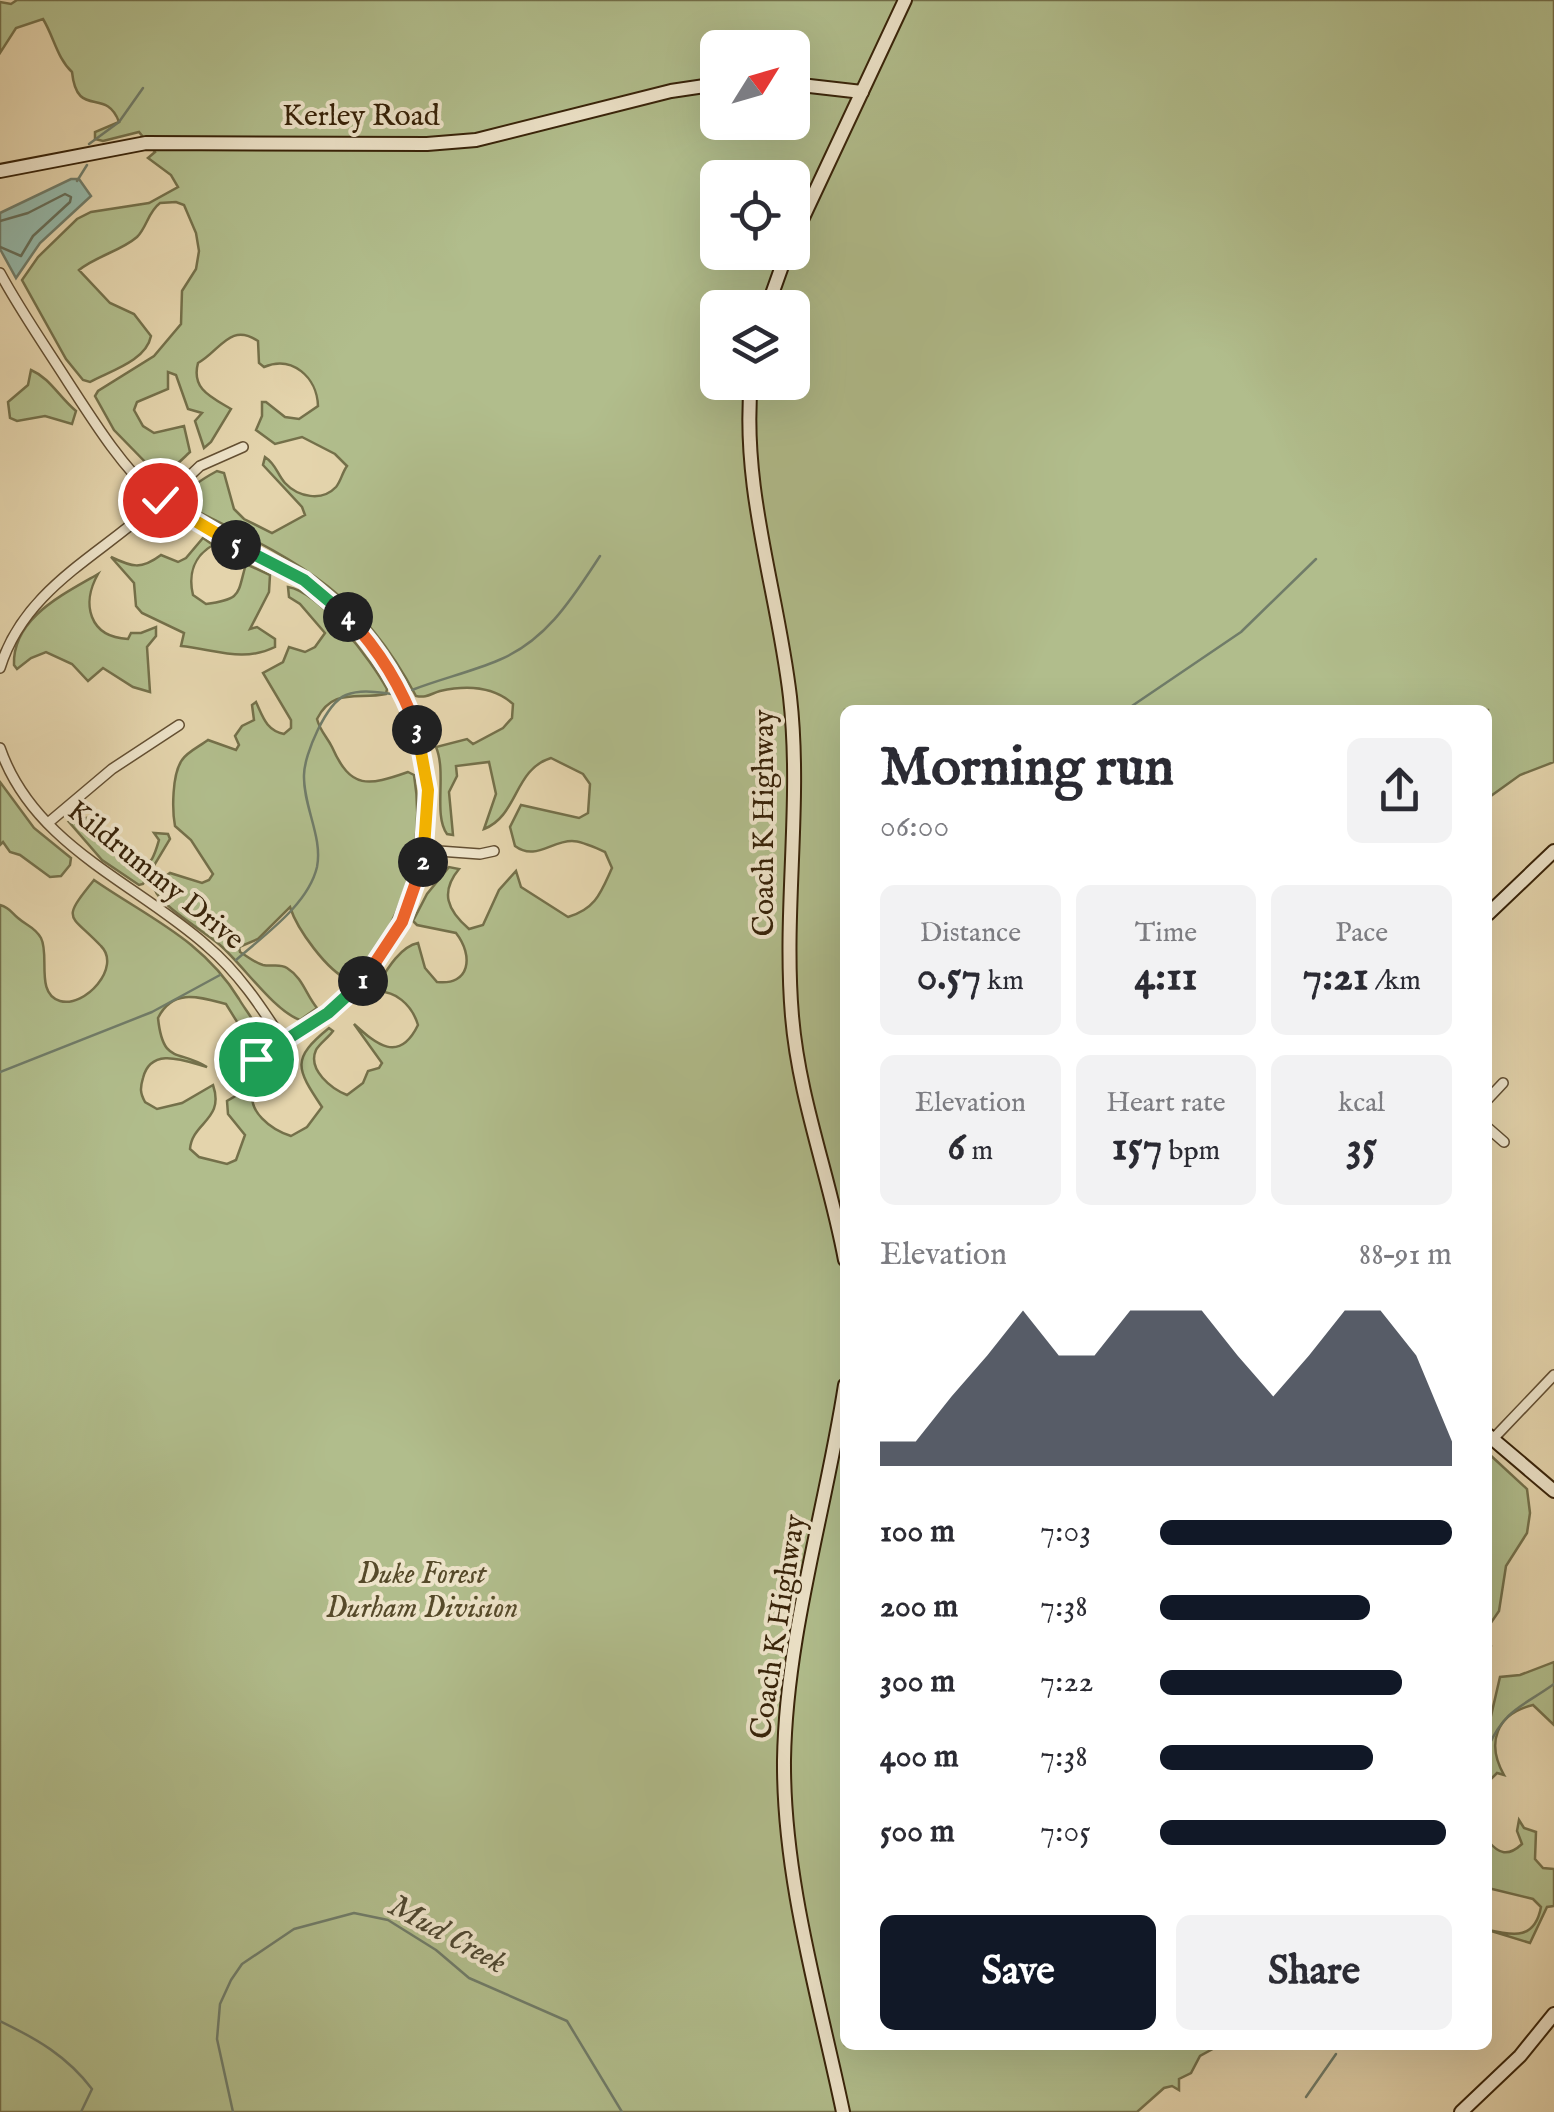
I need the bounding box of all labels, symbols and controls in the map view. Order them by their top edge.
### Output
north arrow [700,30,810,140]
map controls [700,30,810,400]
street label: Kerley Road [282,98,441,136]
button: locate [700,160,810,270]
button: layers [700,290,810,400]
pin [118,458,203,543]
icon: check [133,473,188,528]
pin: 5 [211,520,261,570]
text: 5 [231,527,241,562]
pin: 4 [323,592,373,642]
text: 4 [341,599,355,634]
pin: 3 [392,705,442,755]
street label: Coach K Highway [746,709,784,936]
text: 3 [412,712,422,747]
text: Morning run [880,734,1174,804]
button: share [1347,738,1452,843]
street label: Kildrummy Drive [58,793,252,959]
text: 06:00 [880,807,949,848]
pin: 2 [398,837,448,887]
text: 2 [416,844,430,879]
text: Distance [920,916,1021,951]
text: Time [1135,916,1197,951]
text: Pace [1335,916,1388,951]
text: 0.57 [917,951,981,1004]
text: 4:11 [1135,951,1197,1004]
text: 7:21 [1302,951,1369,1004]
pin: 1 [338,956,388,1006]
text: 1 [358,963,368,998]
text: km [981,964,1024,999]
text: /km [1369,964,1421,999]
pin [214,1017,299,1102]
icon: arrive [229,1032,284,1087]
text: Elevation [915,1086,1026,1121]
text: Heart rate [1106,1086,1226,1121]
text: kcal [1338,1086,1385,1121]
text: 6 [948,1121,965,1174]
text: 157 [1112,1121,1162,1174]
text: 35 [1346,1121,1377,1174]
text: m [965,1134,993,1169]
text: bpm [1162,1134,1220,1169]
text: Elevation [880,1235,1007,1276]
text: 88–91 m [1359,1235,1452,1276]
street label: Coach K Highway [742,1512,816,1742]
text: 100 m [880,1512,955,1553]
text: 7:03 [1040,1512,1091,1553]
park label: Duke Forest Durham Division [326,1556,518,1628]
text: 200 m [880,1587,958,1628]
text: 7:38 [1040,1587,1088,1628]
text: 300 m [880,1662,955,1703]
text: 7:22 [1040,1662,1093,1703]
text: 400 m [880,1737,959,1778]
text: 7:38 [1040,1737,1088,1778]
text: 500 m [880,1812,955,1853]
text: 7:05 [1040,1812,1091,1853]
water label: Mud Creek [381,1886,513,1984]
button: Save [880,1915,1156,2030]
button: Share [1176,1915,1452,2030]

